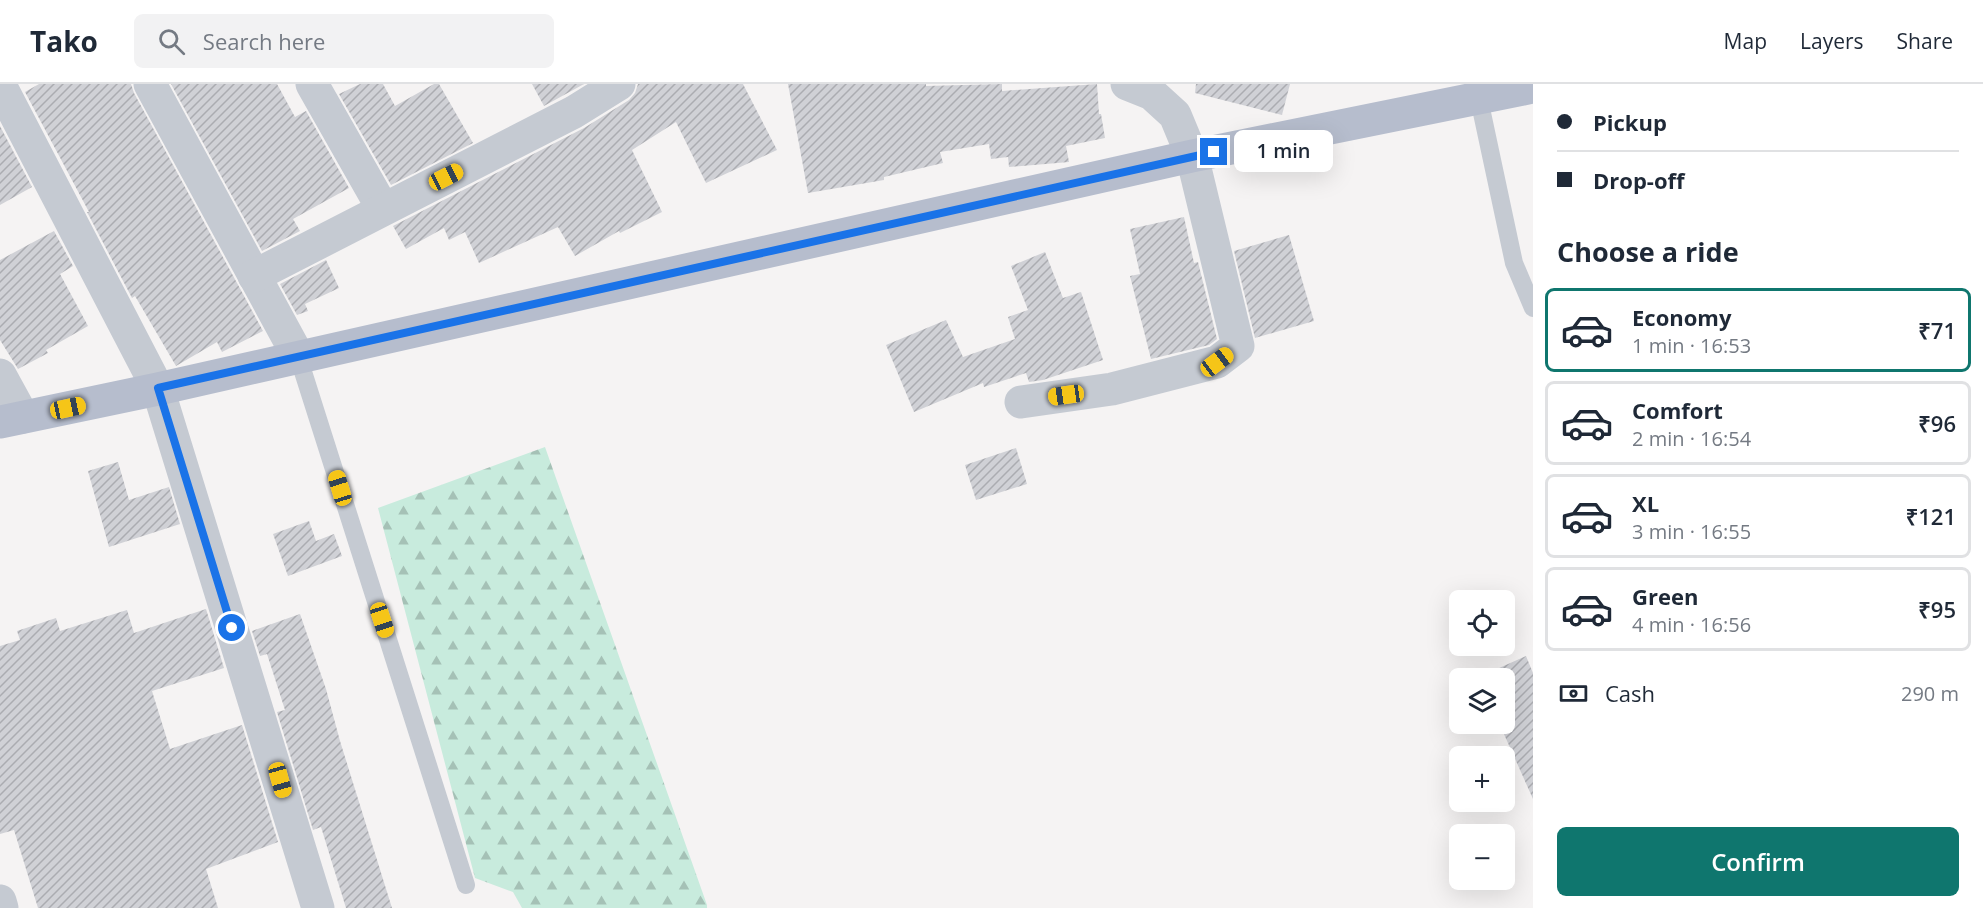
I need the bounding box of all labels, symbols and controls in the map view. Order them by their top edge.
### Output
search box [134,14,554,68]
text: Tako [30,22,98,60]
icon: search [155,25,188,58]
text: Search here [203,26,325,56]
text: Map [1724,27,1767,55]
text: Layers [1800,27,1864,55]
text: Share [1897,27,1953,55]
text: Pickup [1593,107,1667,137]
callout: 1 min [1235,131,1334,173]
text: 1 min [1257,137,1311,164]
route end [1200,138,1227,165]
car [426,161,466,193]
text: Drop-off [1593,165,1685,195]
text: Choose a ride [1557,233,1739,270]
text: Economy [1632,302,1731,332]
icon: car [1560,303,1614,357]
text: ₹71 [1918,315,1956,345]
text: 1 min · 16:53 [1632,332,1751,359]
car [1197,344,1237,380]
car [1047,384,1085,406]
car [49,395,87,421]
text: Comfort [1632,395,1723,425]
icon: car [1560,396,1614,450]
text: ₹96 [1918,408,1956,438]
text: 2 min · 16:54 [1632,425,1751,452]
car [326,468,354,508]
text: XL [1632,488,1659,518]
icon: car [1560,489,1614,543]
text: ₹121 [1906,501,1956,531]
text: 3 min · 16:55 [1632,518,1751,545]
text: Green [1632,581,1698,611]
icon: car [1560,582,1614,636]
map controls [1449,590,1515,890]
button: locate [1449,590,1515,656]
text: ₹95 [1918,594,1956,624]
car [368,600,396,640]
text: 4 min · 16:56 [1632,611,1751,638]
route start [218,614,245,641]
button: layers [1449,668,1515,734]
icon: cash [1557,677,1590,710]
text: Cash [1605,678,1655,708]
text: 290 m [1901,680,1959,707]
button: + [1449,746,1515,812]
car [266,760,294,800]
button: − [1449,824,1515,890]
button: Confirm [1557,827,1959,896]

